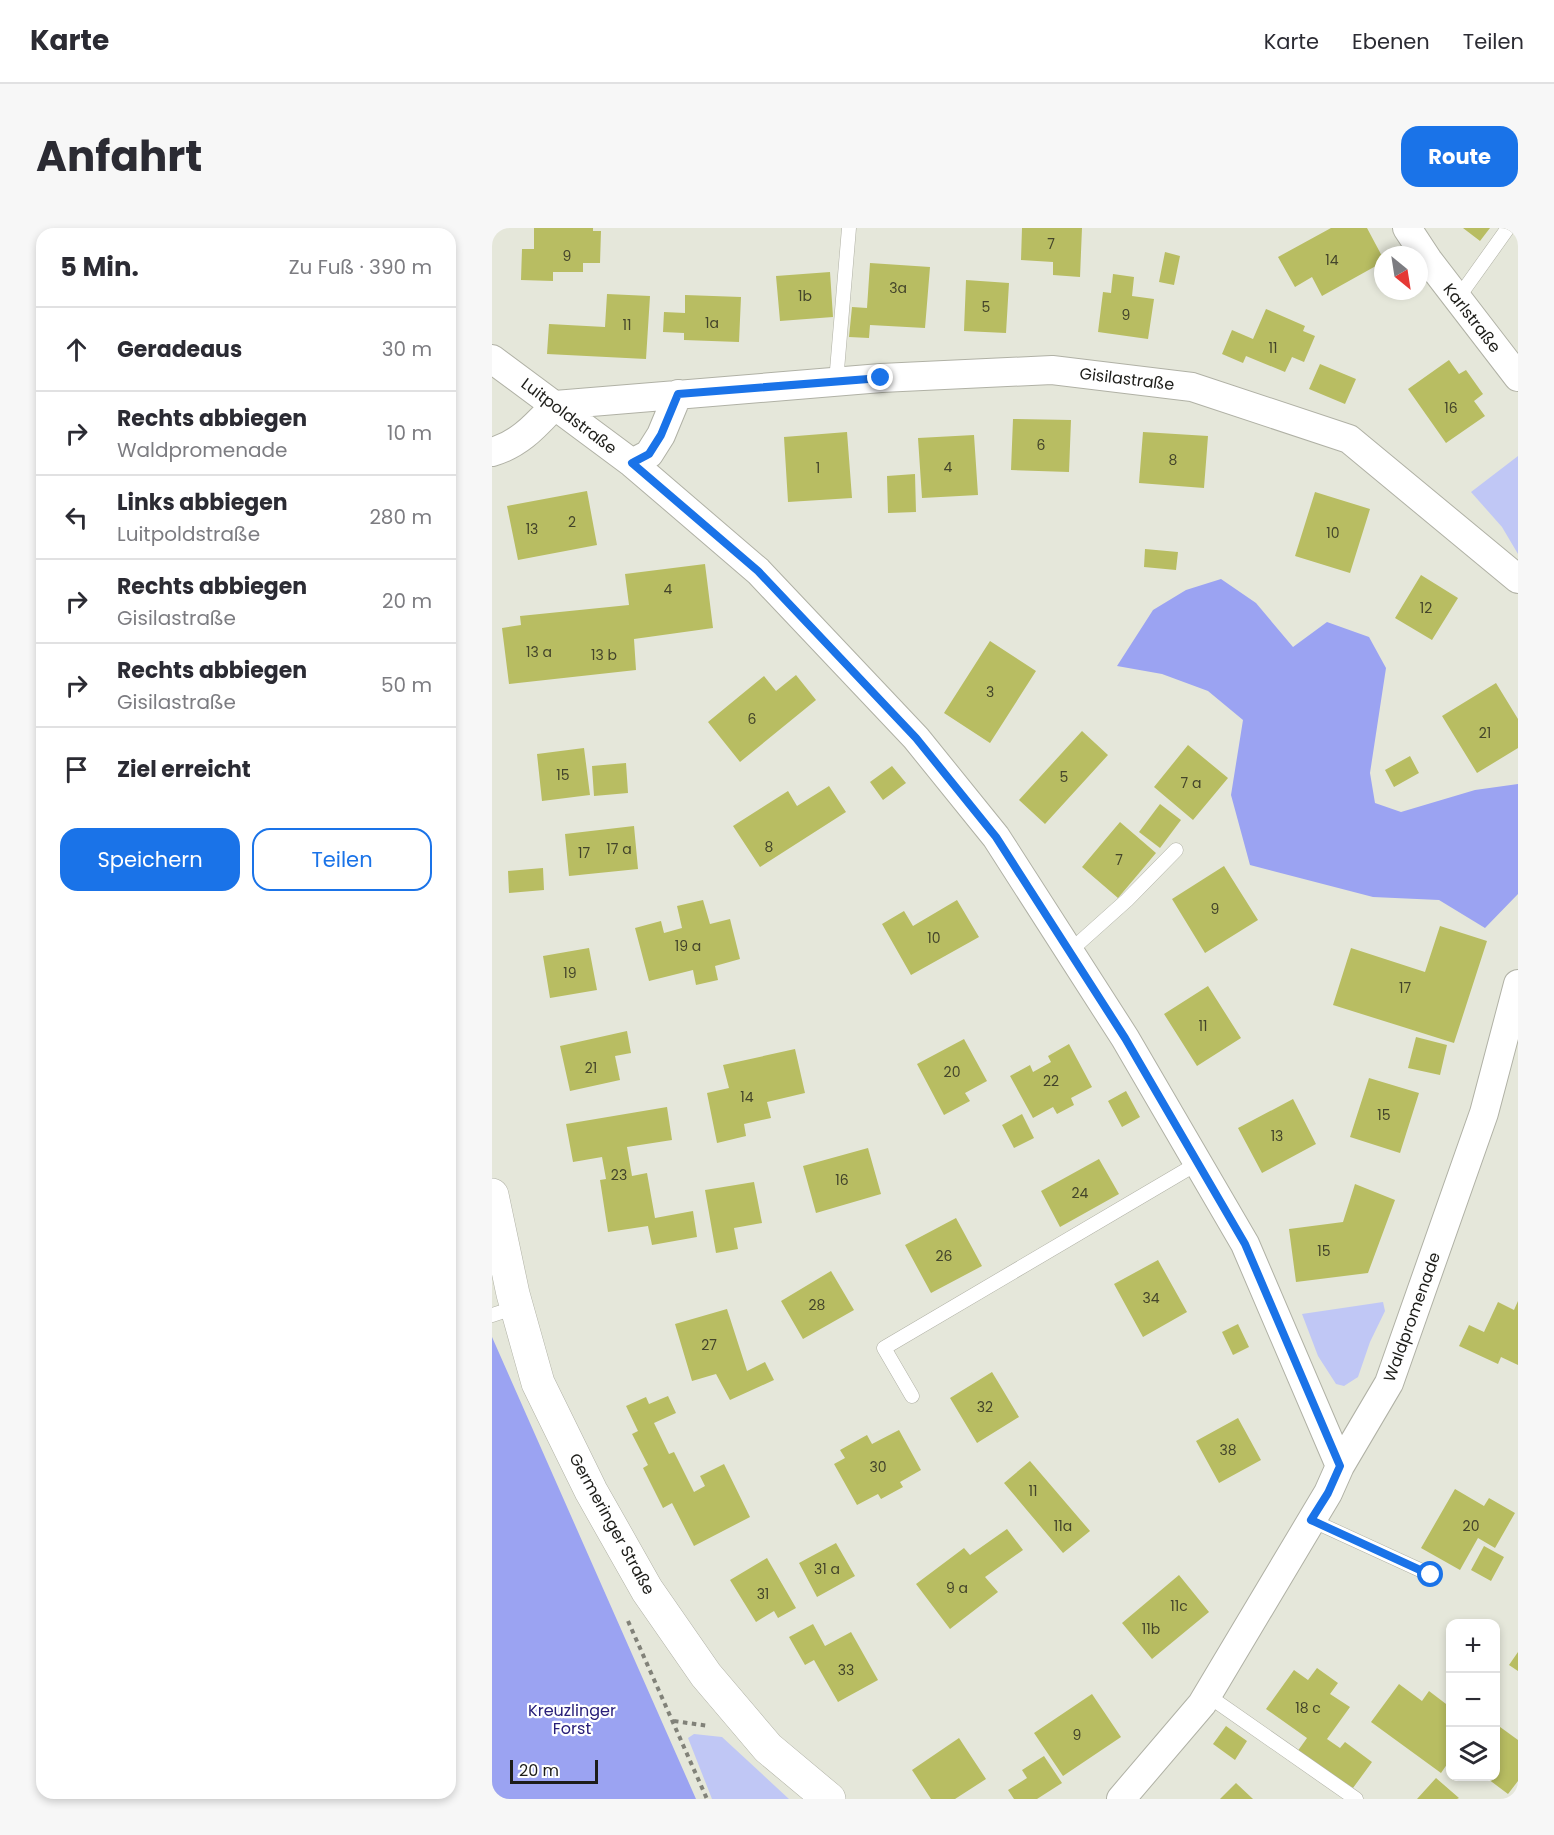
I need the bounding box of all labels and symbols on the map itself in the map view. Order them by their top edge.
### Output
house number: 7 [1047,234,1055,254]
house number: 9 [563,246,571,266]
north arrow [1374,246,1428,300]
house number: 14 [1325,250,1339,270]
house number: 3a [889,278,907,298]
street label: Karlstraße [1438,279,1506,357]
house number: 1b [798,286,812,306]
house number: 5 [982,297,990,317]
house number: 9 [1122,305,1130,325]
house number: 1a [705,313,719,333]
house number: 11 [623,315,631,335]
house number: 11 [1269,338,1277,358]
street label: Gisilastraße [1078,362,1176,396]
route end [867,364,893,390]
street label: Luitpoldstraße [516,372,622,460]
house number: 16 [1444,398,1458,418]
house number: 6 [1037,435,1046,455]
house number: 8 [1169,450,1178,470]
house number: 4 [944,457,953,477]
house number: 1 [816,458,820,478]
house number: 2 [568,512,576,532]
house number: 13 [526,519,538,539]
house number: 10 [1326,523,1340,543]
house number: 4 [664,579,673,599]
house number: 12 [1420,598,1432,618]
house number: 13 a [526,642,552,662]
house number: 13 b [591,645,617,665]
house number: 3 [986,682,994,702]
house number: 6 [748,709,757,729]
house number: 21 [1479,723,1491,743]
house number: 15 [556,765,570,785]
house number: 5 [1060,767,1068,787]
house number: 7 a [1181,773,1201,793]
house number: 8 [765,837,774,857]
house number: 17 a [606,839,632,859]
house number: 17 [578,843,590,863]
house number: 7 [1115,850,1123,870]
house number: 9 [1211,899,1219,919]
house number: 10 [927,928,941,948]
house number: 19 a [675,936,701,956]
house number: 19 [563,963,577,983]
house number: 17 [1399,978,1411,998]
house number: 11 [1199,1016,1207,1036]
house number: 21 [585,1058,597,1078]
house number: 20 [944,1062,960,1082]
house number: 22 [1043,1071,1059,1091]
house number: 14 [740,1087,754,1107]
house number: 15 [1377,1105,1391,1125]
house number: 13 [1271,1126,1283,1146]
house number: 23 [611,1165,627,1185]
house number: 16 [835,1170,849,1190]
house number: 24 [1072,1183,1089,1203]
house number: 15 [1317,1241,1331,1261]
house number: 26 [936,1246,953,1266]
street label: Waldpromenade [1378,1249,1446,1385]
house number: 34 [1142,1288,1160,1308]
house number: 28 [809,1295,826,1315]
house number: 27 [701,1335,717,1355]
house number: 32 [977,1397,993,1417]
house number: 38 [1219,1440,1237,1460]
street label: Germeringer Straße [563,1449,661,1599]
house number: 30 [869,1457,887,1477]
house number: 11 [1029,1481,1037,1501]
house number: 11a [1054,1516,1072,1536]
house number: 20 [1463,1516,1479,1536]
house number: 31 a [814,1559,840,1579]
route start [1417,1561,1443,1587]
house number: 9 a [946,1578,968,1598]
house number: 31 [757,1584,769,1604]
house number: 11c [1170,1596,1188,1616]
house number: 11b [1142,1619,1160,1639]
house number: 33 [838,1660,854,1680]
house number: 18 c [1295,1698,1321,1718]
park label: Kreuzlinger Forst [528,1699,616,1740]
house number: 9 [1073,1725,1081,1745]
scale bar [510,1757,598,1784]

